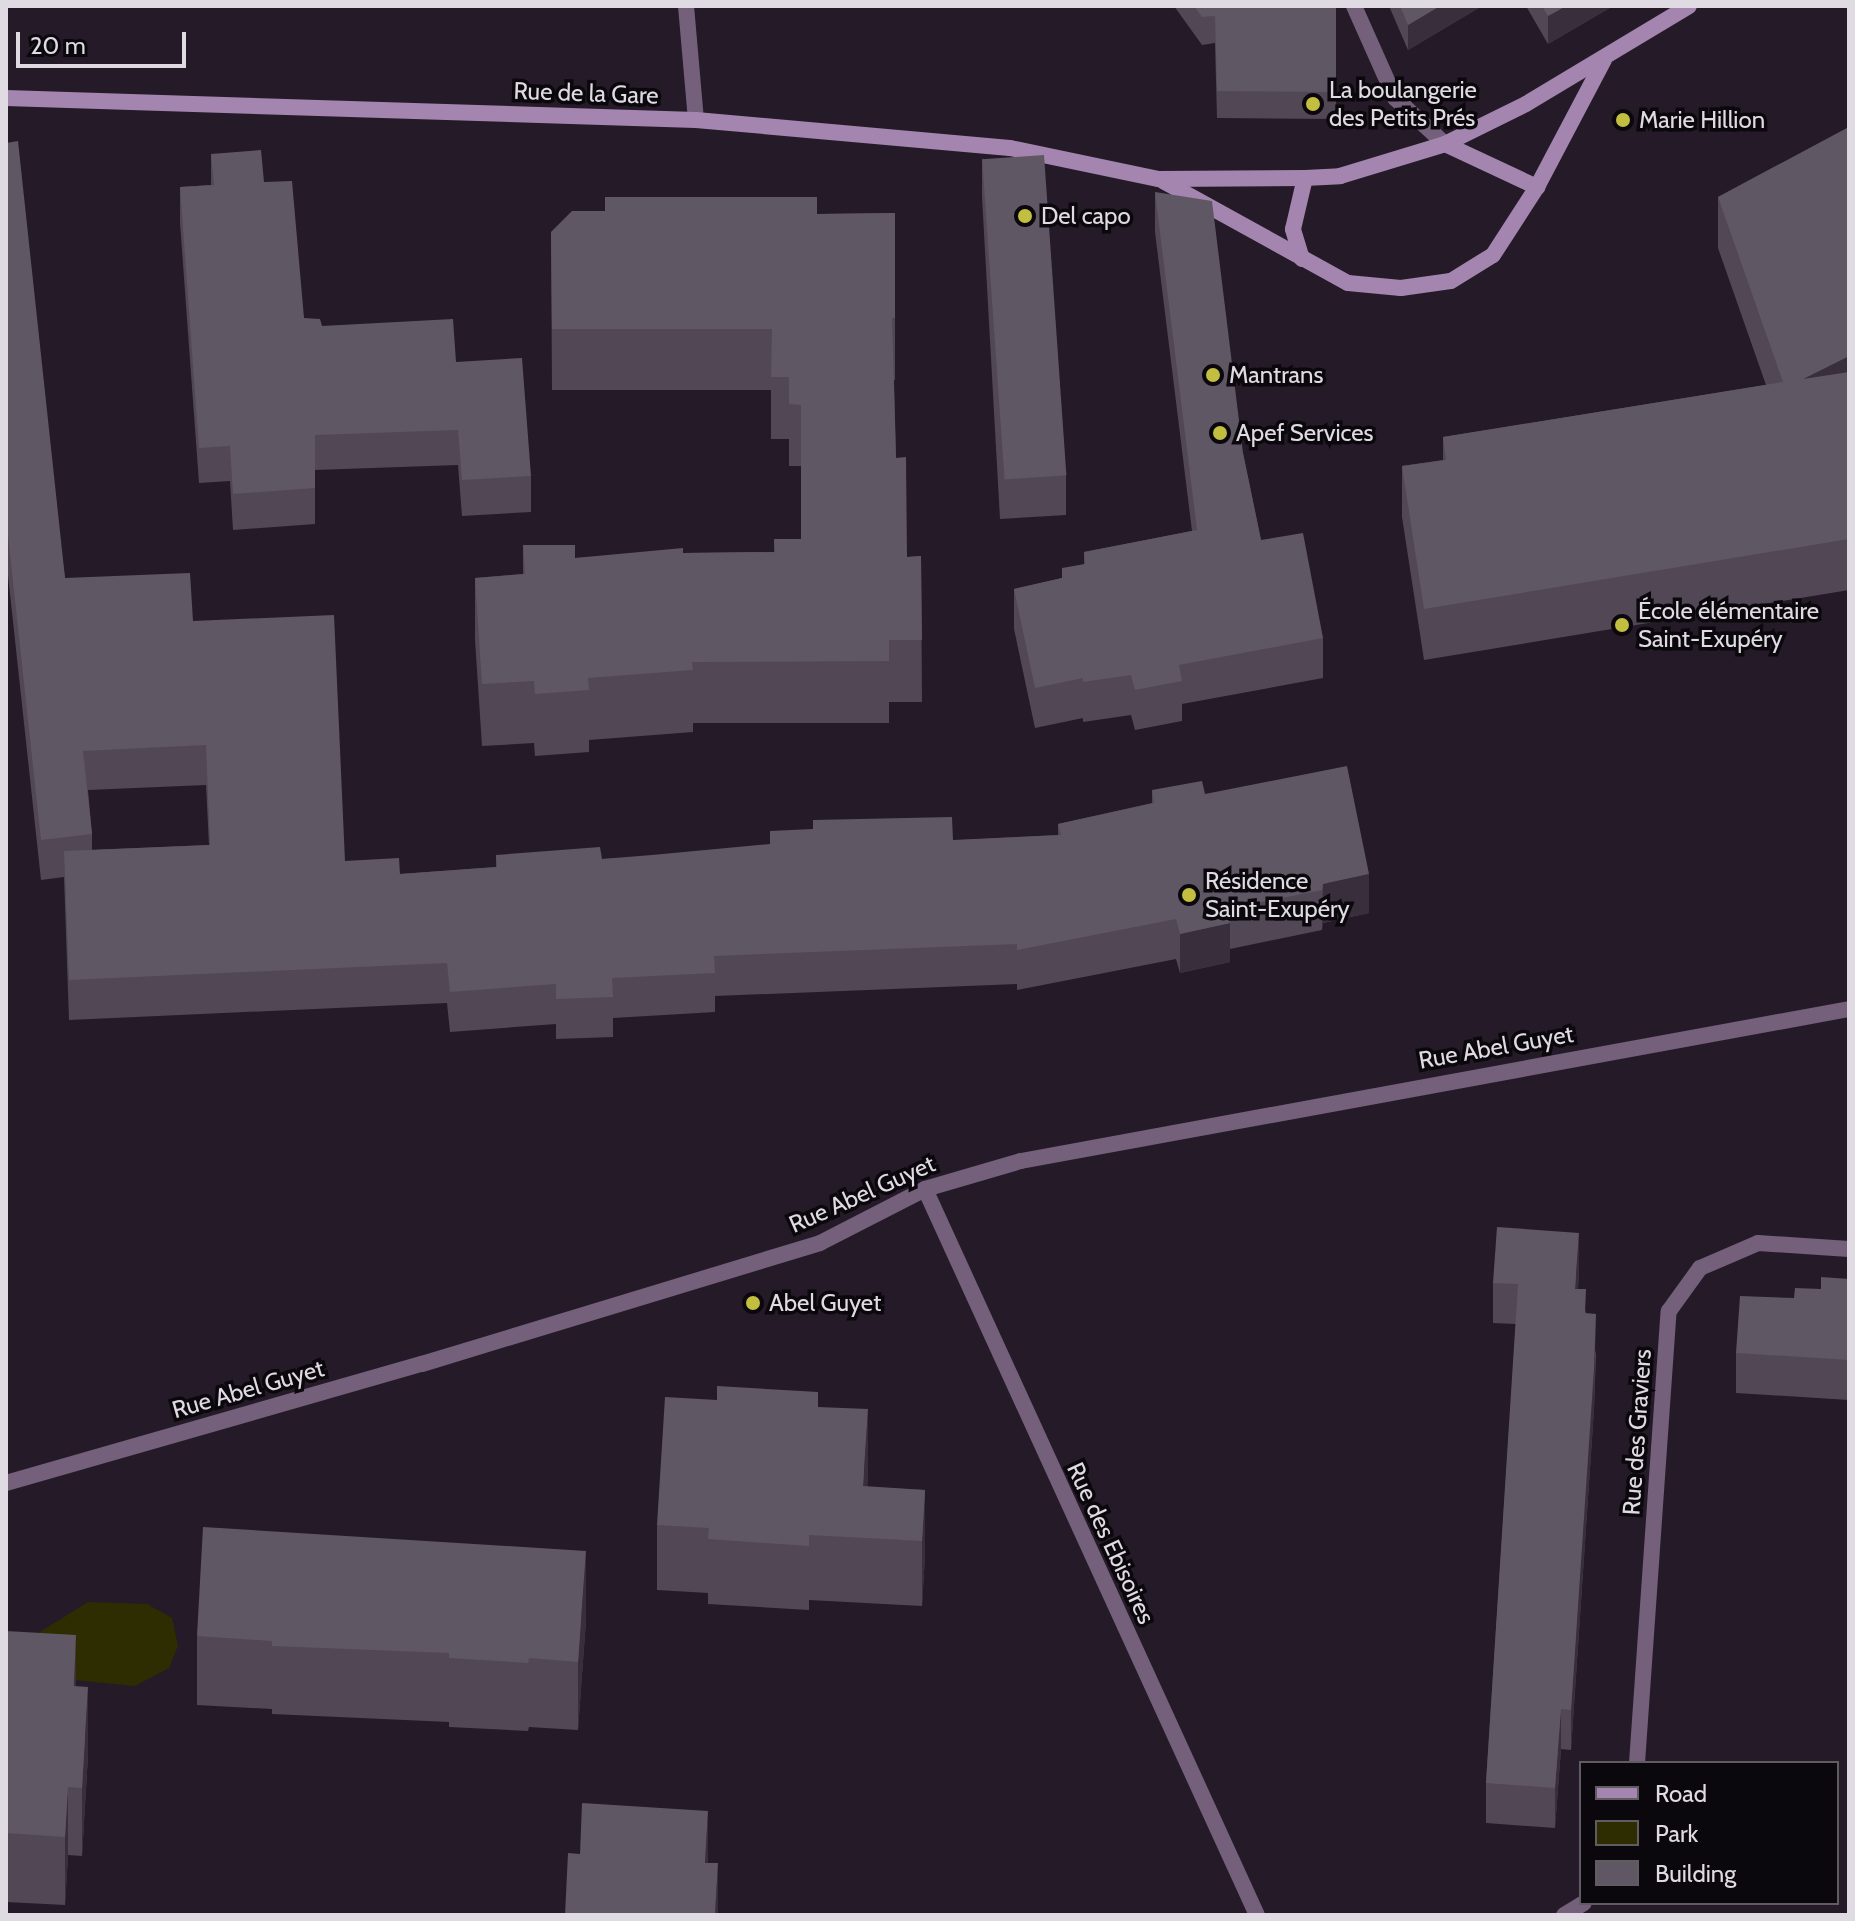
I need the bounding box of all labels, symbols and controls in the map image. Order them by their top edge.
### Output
scale bar [20,16,190,66]
text: 20 m [30,31,86,60]
street label: Rue de la Gare [513,76,659,110]
place label: La boulangerie des Petits Prés [1329,76,1477,132]
marker: La boulangerie des Petits Prés [1304,95,1322,113]
place label: Marie Hillion [1639,106,1765,134]
marker: Marie Hillion [1614,111,1632,129]
place label: Del capo [1041,202,1131,230]
marker: Del capo [1016,207,1034,225]
place label: Mantrans [1229,361,1323,389]
marker: Mantrans [1204,366,1222,384]
place label: Apef Services [1236,419,1374,447]
marker: Apef Services [1211,424,1229,442]
place label: École élémentaire Saint-Exupéry [1638,597,1819,653]
marker: École élémentaire Saint-Exupéry [1613,616,1631,634]
place label: Résidence Saint-Exupéry [1205,867,1350,923]
marker: Résidence Saint-Exupéry [1180,886,1198,904]
street label: Rue Abel Guyet [1416,1019,1576,1075]
street label: Rue Abel Guyet [785,1149,939,1239]
place label: Abel Guyet [769,1289,881,1317]
marker: Abel Guyet [744,1294,762,1312]
street label: Rue des Graviers [1617,1348,1657,1516]
street label: Rue Abel Guyet [169,1354,327,1424]
street label: Rue des Ebisoires [1061,1458,1161,1628]
legend [1579,1761,1839,1905]
text: Road [1655,1779,1707,1808]
text: Park [1655,1819,1698,1848]
text: Building [1655,1859,1736,1888]

